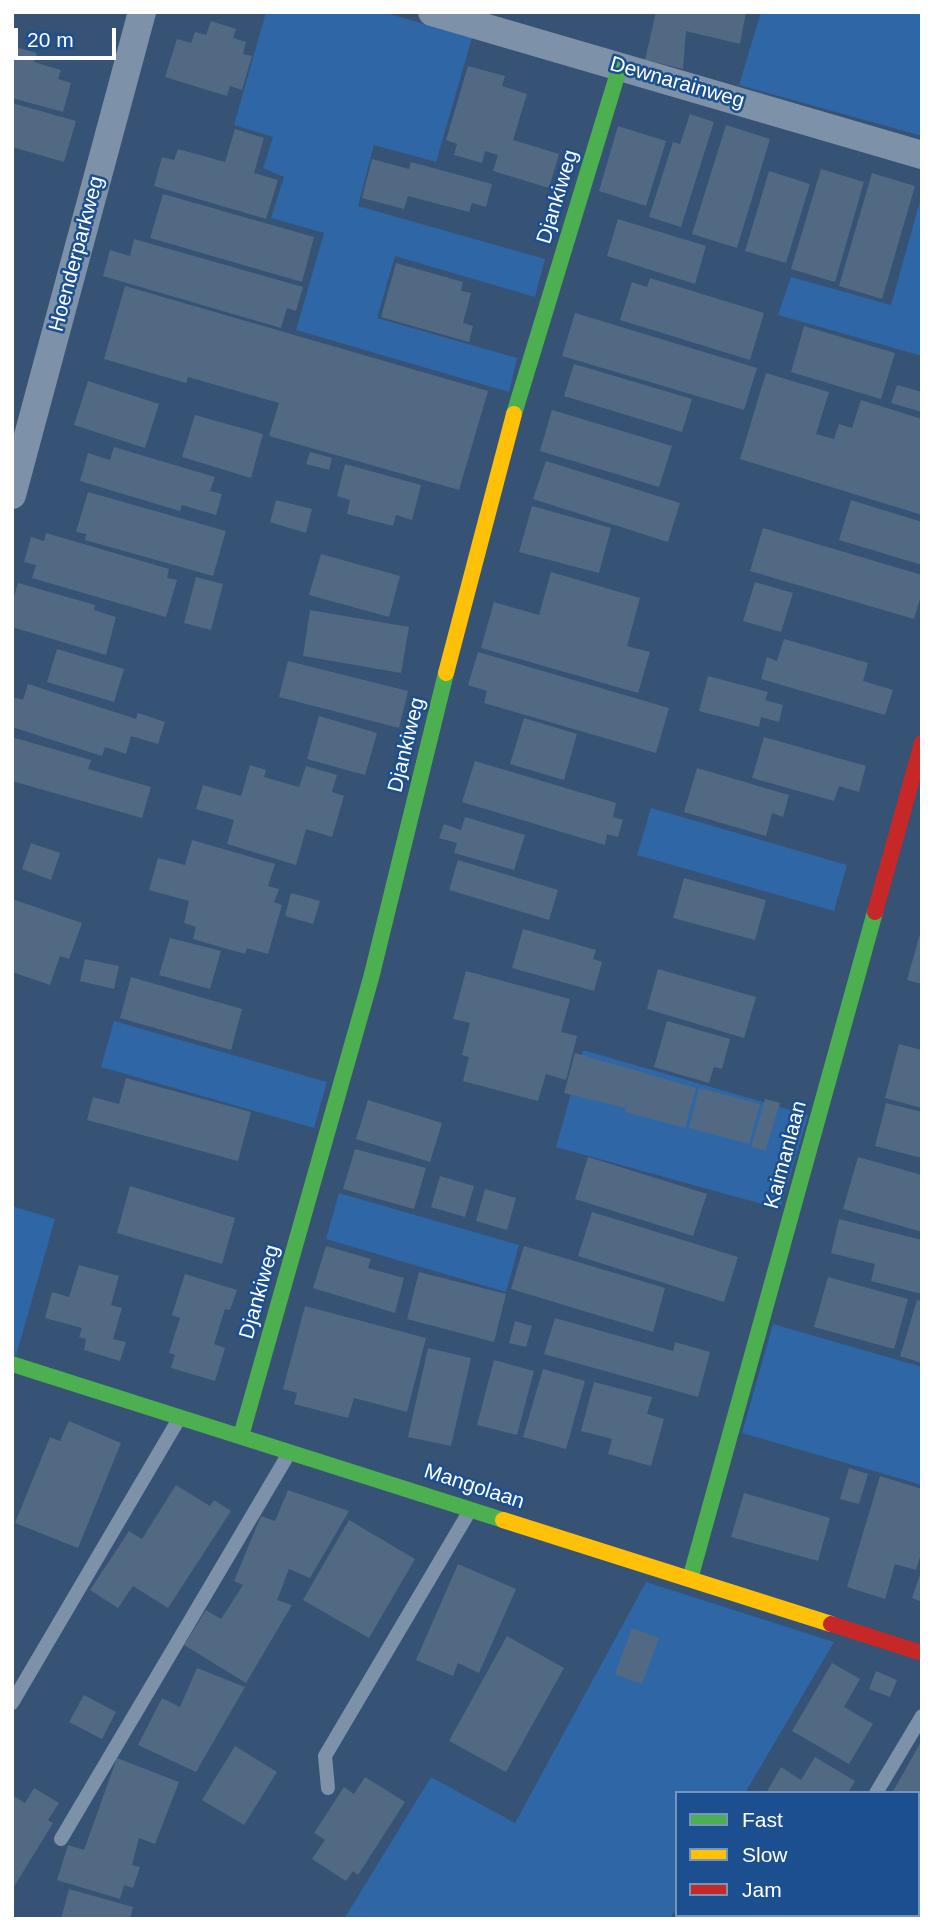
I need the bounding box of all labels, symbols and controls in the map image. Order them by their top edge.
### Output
scale bar [18,14,119,58]
text: 20 m [27,28,74,51]
street label: Dewnarainweg [607,52,747,114]
street label: Djankiweg [532,147,584,247]
street label: Hoenderparkweg [44,173,110,335]
street label: Djankiweg [383,695,431,795]
street label: Kaimanlaan [759,1098,813,1212]
street label: Djankiweg [235,1242,285,1342]
street label: Mangolaan [421,1459,527,1515]
legend [675,1791,920,1917]
text: Fast [742,1808,783,1831]
text: Slow [742,1843,788,1866]
text: Jam [742,1878,782,1901]

